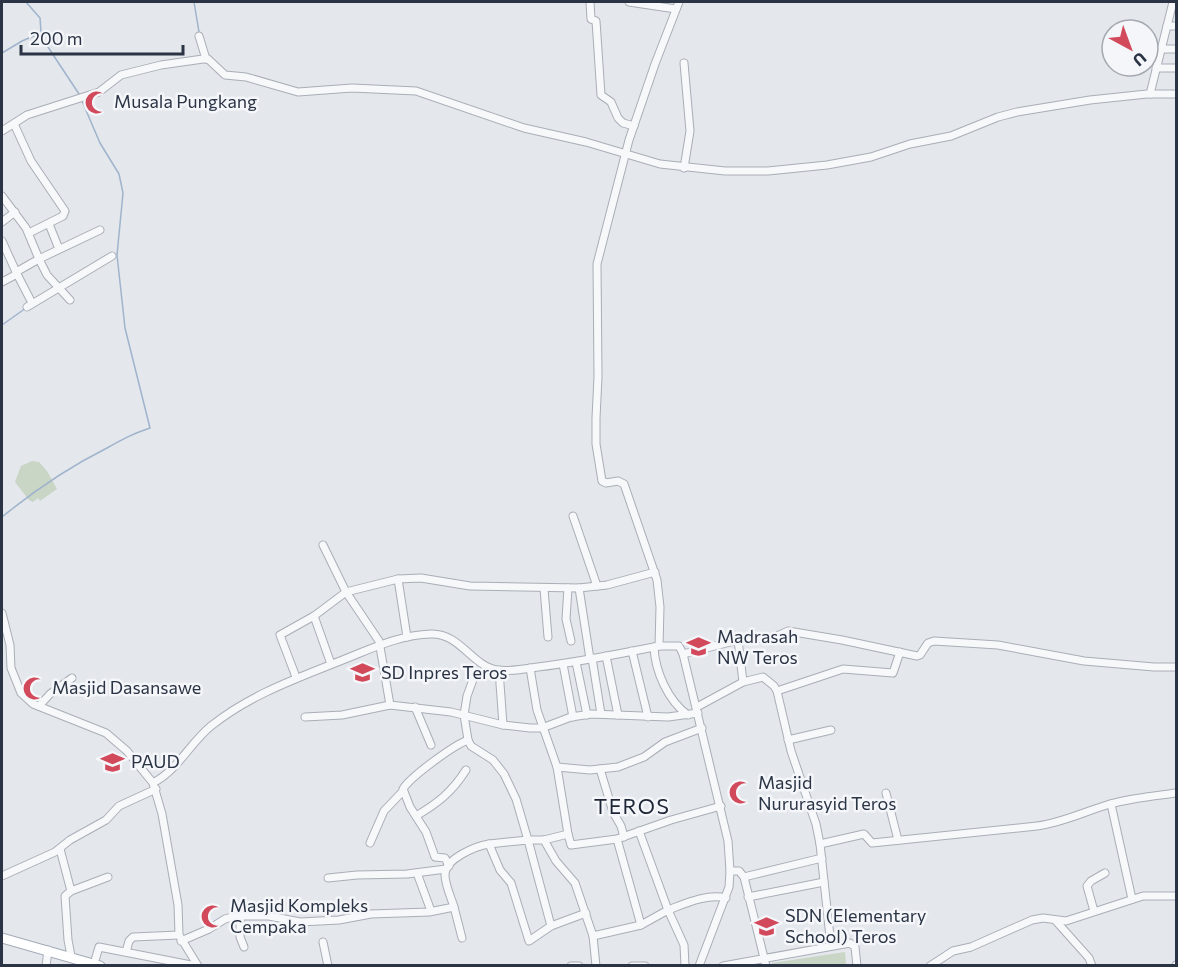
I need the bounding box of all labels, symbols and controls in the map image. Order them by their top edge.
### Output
scale bar [21,18,183,56]
north arrow [1100,18,1160,78]
text: 200 m [30,27,83,49]
text: U [1130,49,1151,71]
mosque icon: Musala Pungkang [83,89,109,115]
place label: Musala Pungkang [114,90,257,112]
place label: Madrasah NW Teros [717,625,798,668]
school or university icon: Madrasah NW Teros [686,634,712,660]
school or university icon: SD Inpres Teros [350,660,376,686]
place label: SD Inpres Teros [381,661,508,683]
mosque icon: Masjid Dasansawe [21,675,47,701]
place label: Masjid Dasansawe [52,676,201,698]
school or university icon: PAUD [100,749,126,775]
place label: PAUD [131,750,180,772]
place label: Masjid Nururasyid Teros [758,771,896,814]
mosque icon: Masjid Nururasyid Teros [727,780,753,806]
district label: TEROS [594,793,670,818]
place label: Masjid Kompleks Cempaka [230,894,368,937]
mosque icon: Masjid Kompleks Cempaka [199,903,225,929]
place label: SDN (Elementary School) Teros [785,904,926,947]
school or university icon: SDN (Elementary School) Teros [754,913,780,939]

